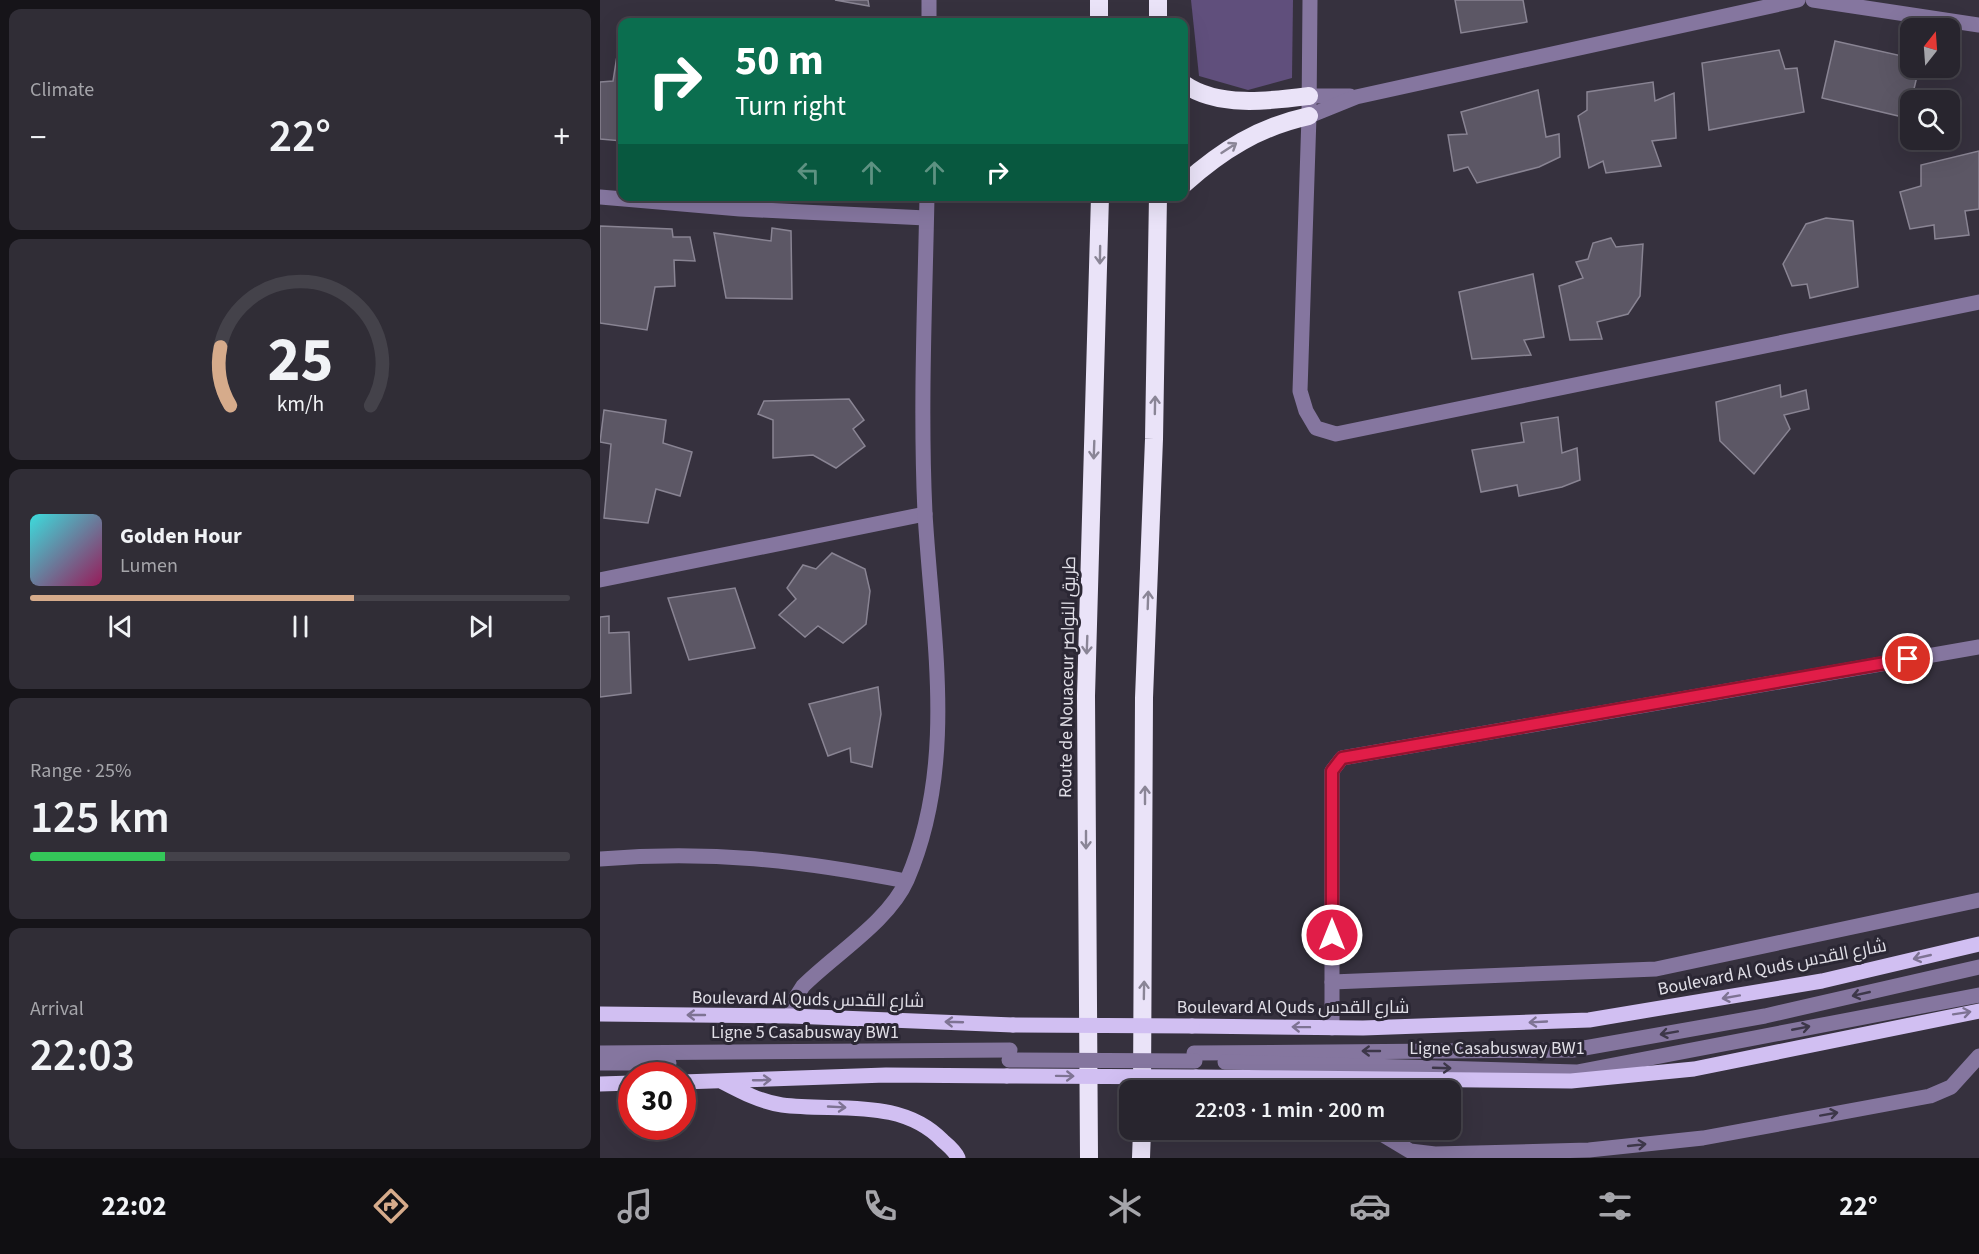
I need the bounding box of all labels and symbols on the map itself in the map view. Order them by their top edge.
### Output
north arrow [1900,18,1960,78]
one-way arrow [1221,141,1238,154]
one-way arrow [1094,244,1105,264]
one-way arrow [1149,396,1161,416]
one-way arrow [1088,439,1099,459]
street label: Route de Nouaceur طريق النواصر [1053,556,1082,798]
one-way arrow [1142,591,1154,611]
pin [1882,633,1933,684]
one-way arrow [1082,634,1093,654]
one-way arrow [1139,786,1150,806]
one-way arrow [1080,829,1092,849]
position arrow [1300,903,1364,967]
street label: Boulevard Al Quds شارع القدس [1656,933,1889,1002]
one-way arrow [1913,952,1932,964]
one-way arrow [1138,981,1149,1001]
street label: Boulevard Al Quds شارع القدس [692,985,924,1014]
one-way arrow [1851,989,1871,1000]
one-way arrow [1722,992,1742,1003]
street label: Boulevard Al Quds شارع القدس [1177,995,1409,1020]
one-way arrow [1951,1008,1971,1019]
one-way arrow [687,1009,707,1021]
one-way arrow [945,1017,965,1028]
one-way arrow [1529,1017,1549,1028]
street label: Ligne 5 Casabusway BW1 [711,1020,899,1045]
one-way arrow [1292,1022,1312,1033]
one-way arrow [1790,1022,1810,1033]
one-way arrow [1660,1028,1680,1039]
street label: Ligne Casabusway BW1 [1409,1036,1585,1061]
one-way arrow [1361,1045,1381,1057]
speed limit sign: 30 [618,1062,696,1140]
one-way arrow [1432,1062,1452,1074]
one-way arrow [1055,1070,1075,1082]
one-way arrow [751,1074,771,1085]
one-way arrow [826,1102,846,1113]
one-way arrow [1819,1108,1838,1119]
one-way arrow [1626,1139,1646,1150]

